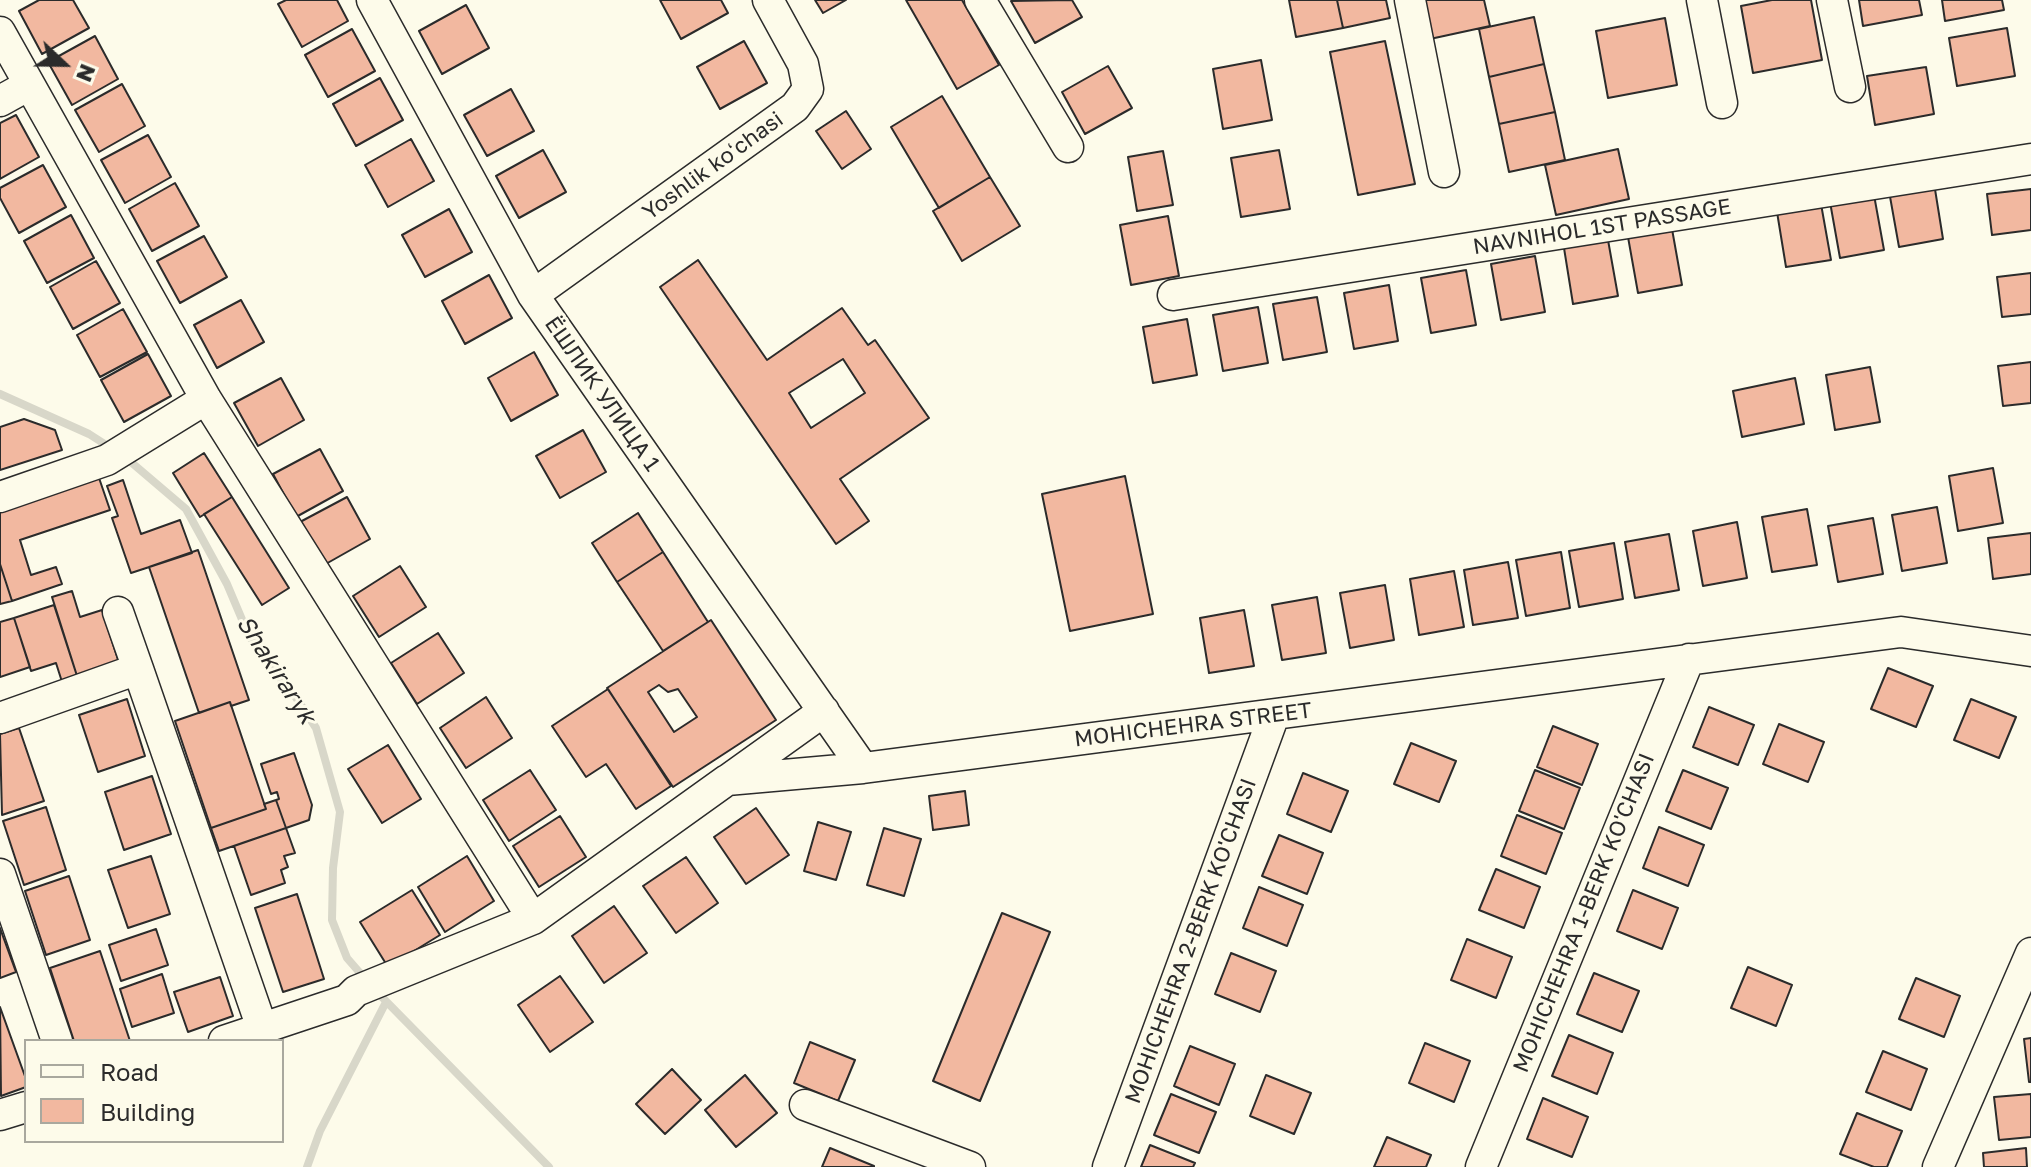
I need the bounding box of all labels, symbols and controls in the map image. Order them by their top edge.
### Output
north arrow [24,24,104,104]
text: N [71,60,102,86]
street label: Yoshlik koʻchasi [638,106,788,226]
street label: NAVNIHOL 1ST PASSAGE [1471,194,1733,260]
street label: ЁШЛИК УЛИЦА 1 [539,312,665,476]
water label: Shakiraryk [230,610,322,730]
street label: MOHICHEHRA STREET [1073,697,1313,753]
street label: MOHICHEHRA 1-BERK KO'CHASI [1508,750,1660,1076]
street label: MOHICHEHRA 2-BERK KO'CHASI [1120,775,1262,1107]
legend [24,1039,284,1143]
text: Road [100,1057,159,1086]
text: Building [100,1097,195,1126]

